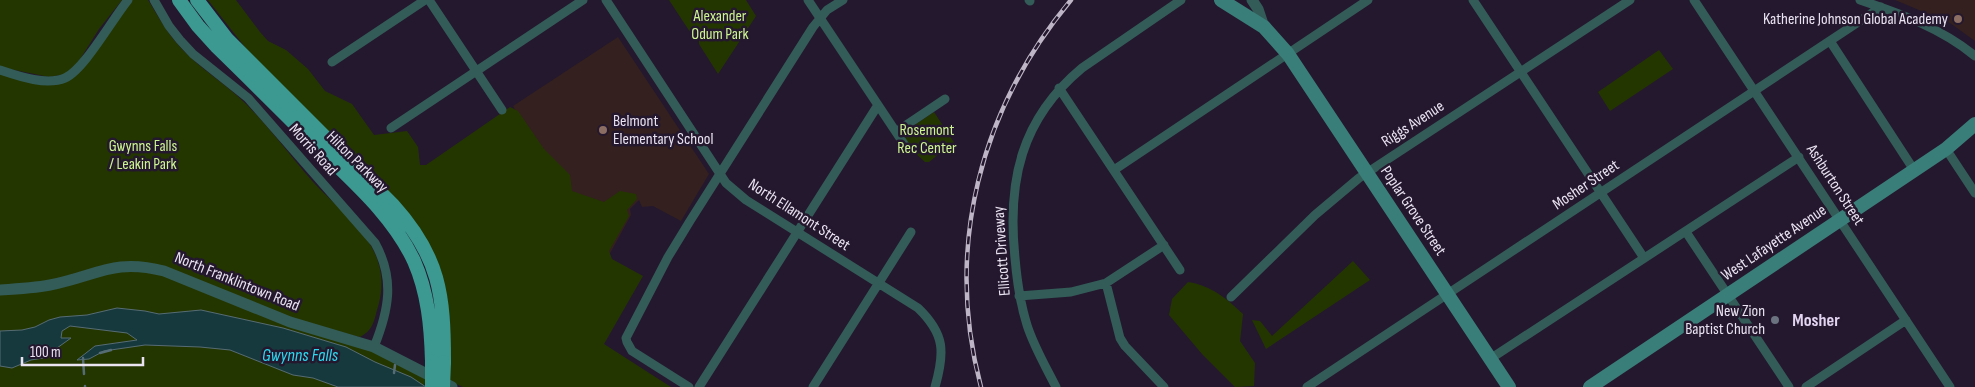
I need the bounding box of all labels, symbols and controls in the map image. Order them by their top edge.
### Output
park label: Alexander Odum Park [691,7,749,44]
place label: Katherine Johnson Global Academy [1763,10,1948,29]
marker: Katherine Johnson Global Academy [1952,13,1964,25]
street label: Riggs Avenue [1378,97,1448,151]
place label: Belmont Elementary School [613,112,713,149]
street label: Morris Road [285,120,341,180]
park label: Rosemont Rec Center [897,121,957,158]
marker: Belmont Elementary School [597,124,609,136]
street label: Hilton Parkway [322,127,392,197]
park label: Gwynns Falls / Leakin Park [109,137,178,174]
street label: Ashburton Street [1801,140,1868,229]
street label: Mosher Street [1549,156,1623,214]
street label: Poplar Grove Street [1376,163,1450,260]
street label: North Ellamont Street [745,175,854,255]
street label: West Lafayette Avenue [1718,201,1830,285]
street label: Ellicott Driveway [989,205,1015,297]
street label: North Franklintown Road [172,248,302,316]
place label: New Zion Baptist Church [1685,302,1765,339]
district label: Mosher [1792,310,1840,331]
marker: New Zion Baptist Church [1769,314,1781,326]
scale bar [22,334,144,366]
text: 100 m [30,343,61,362]
water label: Gwynns Falls [262,345,339,366]

